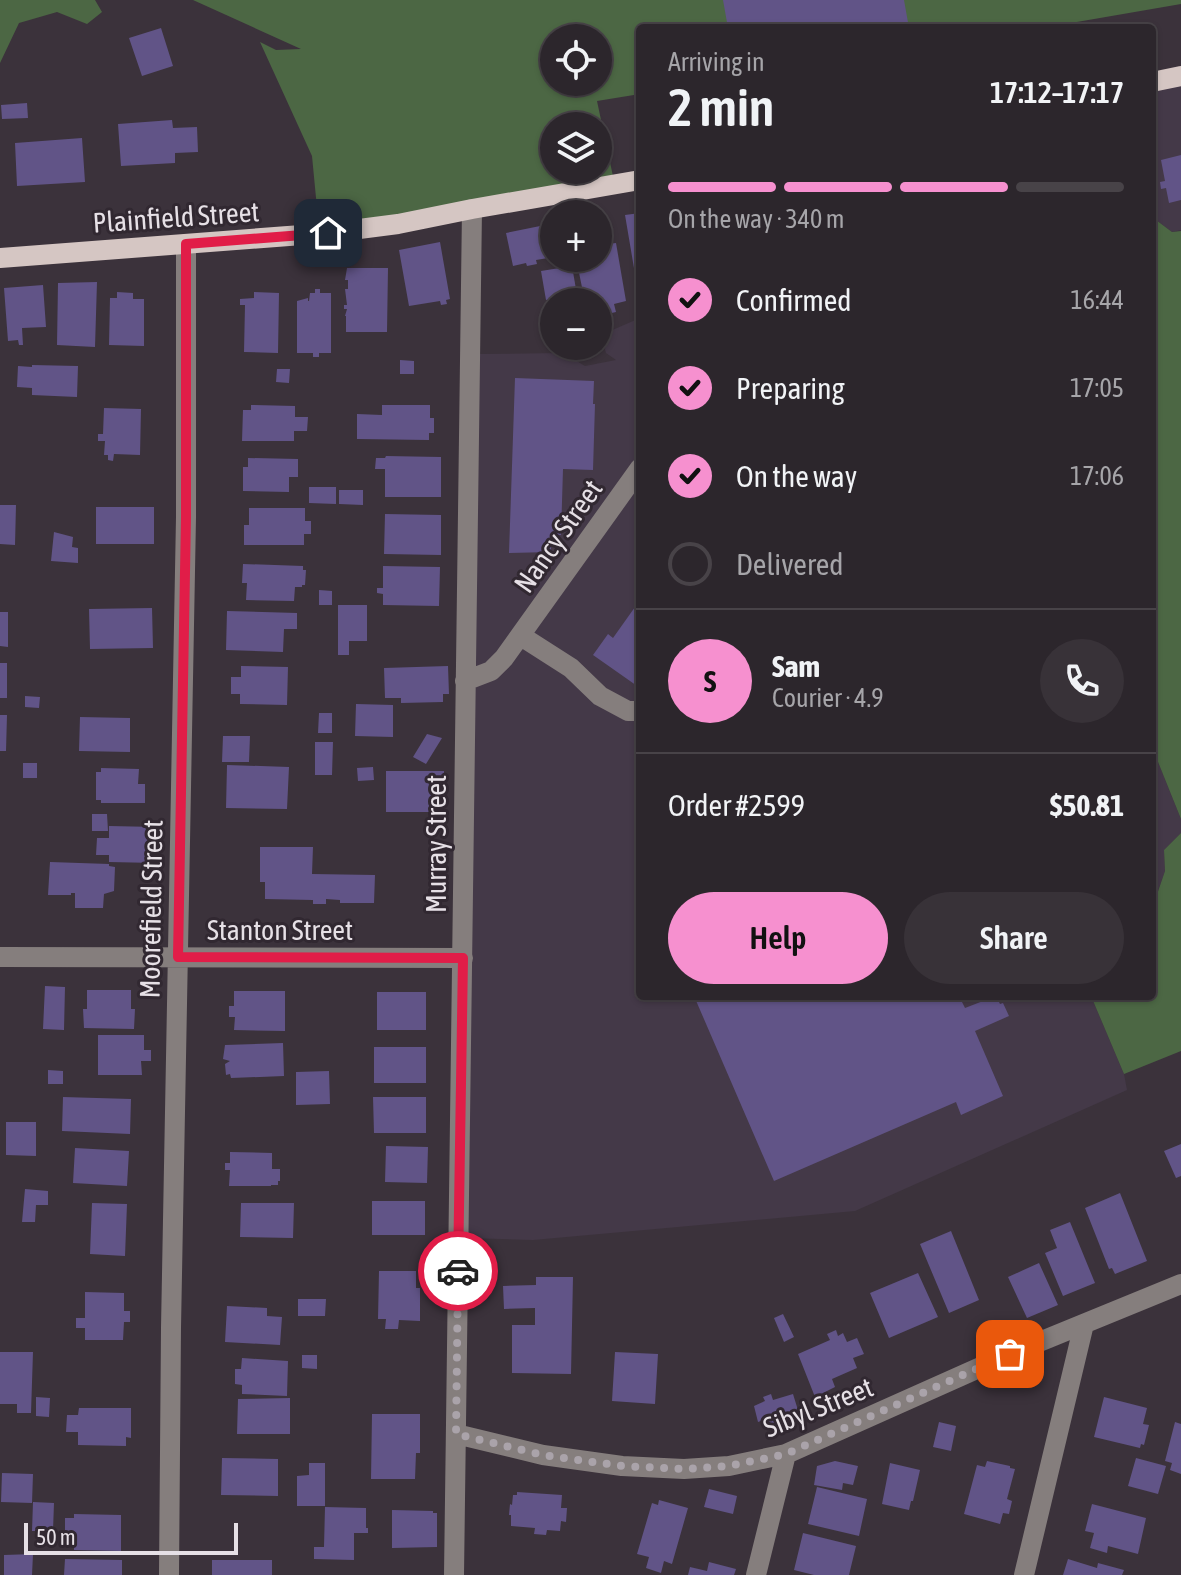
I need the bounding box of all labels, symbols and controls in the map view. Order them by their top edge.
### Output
map controls [540,24,612,360]
button: locate [540,24,612,96]
text: Arriving in [668,47,765,77]
text: 17:12–17:17 [990,75,1124,109]
text: 2 min [668,77,774,137]
button: layers [540,112,612,184]
street label: Plainfield Street [92,195,260,239]
pin [294,199,362,267]
button: + [540,200,612,272]
text: On the way · 340 m [668,204,845,234]
icon: home [306,211,350,255]
icon: check [668,278,712,322]
text: Confirmed [736,283,851,317]
text: 16:44 [1070,285,1124,315]
button: − [540,288,612,360]
icon: check [668,366,712,410]
text: Preparing [736,371,845,405]
text: 17:05 [1070,373,1124,403]
icon: check [668,454,712,498]
text: On the way [736,459,857,493]
text: 17:06 [1070,461,1124,491]
street label: Nancy Street [508,473,608,599]
text: Delivered [736,547,844,581]
button: phone [1040,639,1124,723]
text: Sam [772,649,820,683]
text: S [704,664,716,698]
text: Courier · 4.9 [772,683,883,713]
street label: Murray Street [420,775,452,913]
text: Order #2599 [668,788,805,822]
text: $50.81 [1050,788,1124,822]
street label: Moorefield Street [133,819,169,999]
button: Help [668,892,888,984]
button: Share [904,892,1124,984]
street label: Stanton Street [207,914,353,946]
courier [418,1231,498,1311]
icon: car [436,1249,480,1293]
pin [976,1320,1044,1388]
icon: bag [988,1332,1032,1376]
street label: Sibyl Street [758,1371,878,1443]
scale bar [24,1519,238,1555]
text: 50 m [36,1524,76,1550]

